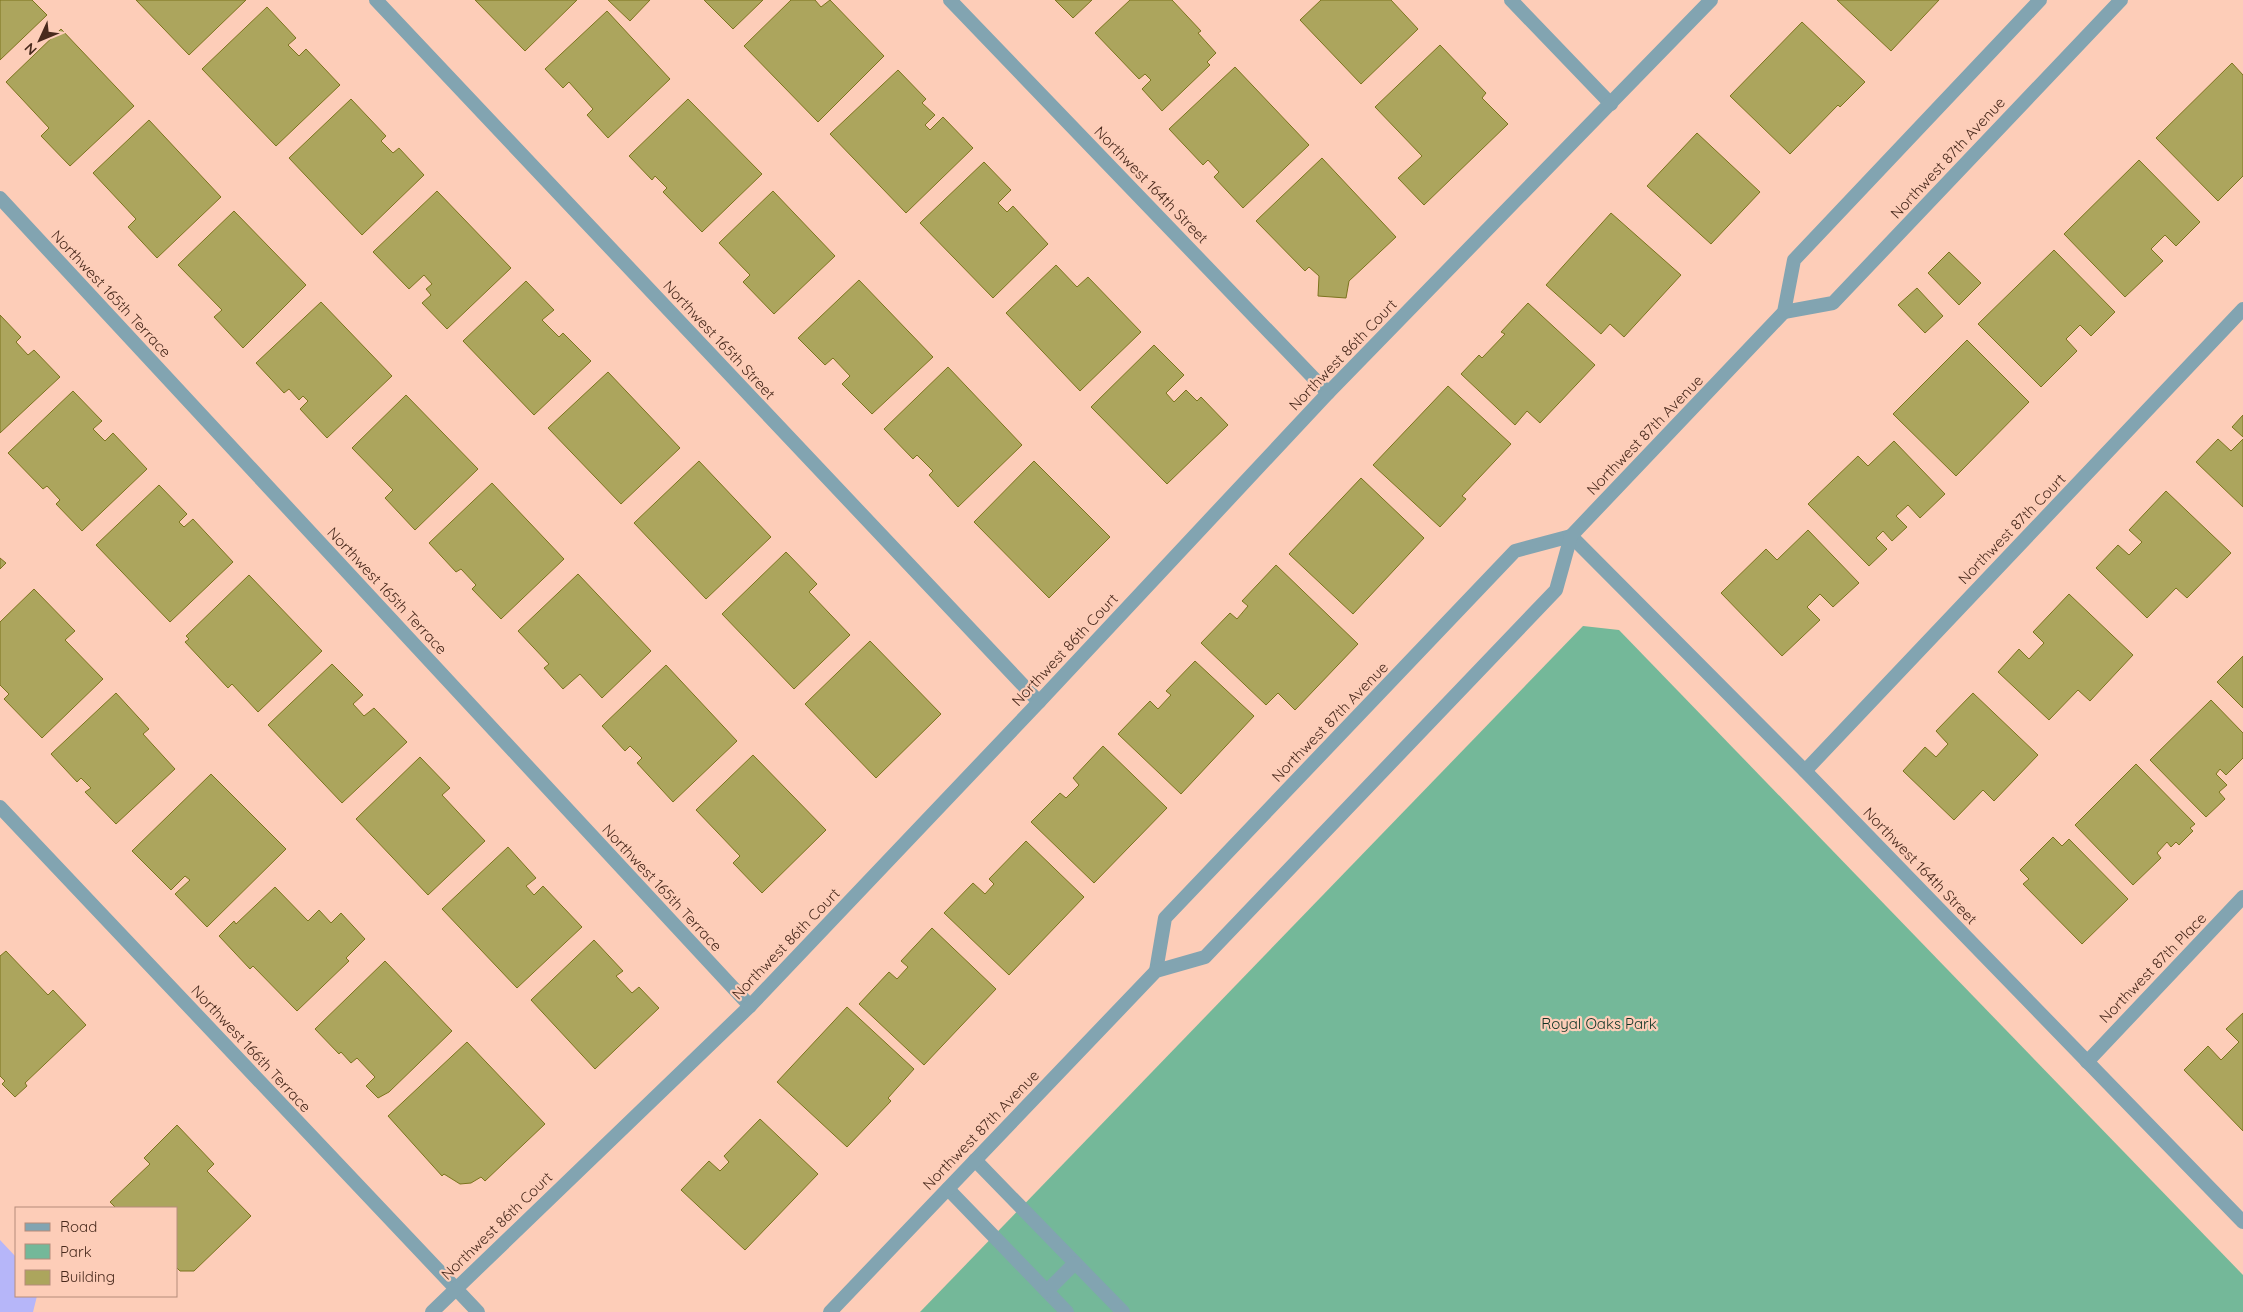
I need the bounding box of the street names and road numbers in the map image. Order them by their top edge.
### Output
street label: Northwest 87th Avenue [1886,93,2009,223]
street label: Northwest 164th Street [1090,122,1212,247]
street label: Northwest 165th Terrace [47,226,175,361]
street label: Northwest 165th Street [659,276,779,403]
street label: Northwest 86th Court [1285,295,1401,414]
street label: Northwest 87th Avenue [1582,371,1707,499]
street label: Northwest 87th Court [1954,469,2069,588]
street label: Northwest 165th Terrace [323,523,451,658]
street label: Northwest 86th Court [1007,589,1122,710]
street label: Northwest 87th Avenue [1267,658,1392,786]
street label: Northwest 164th Street [1859,803,1981,928]
street label: Northwest 165th Terrace [598,820,726,955]
street label: Northwest 86th Court [728,884,844,1003]
street label: Northwest 87th Place [2095,909,2210,1027]
street label: Northwest 166th Terrace [187,981,315,1116]
street label: Northwest 87th Avenue [918,1066,1043,1194]
street label: Northwest 86th Court [437,1168,556,1284]

